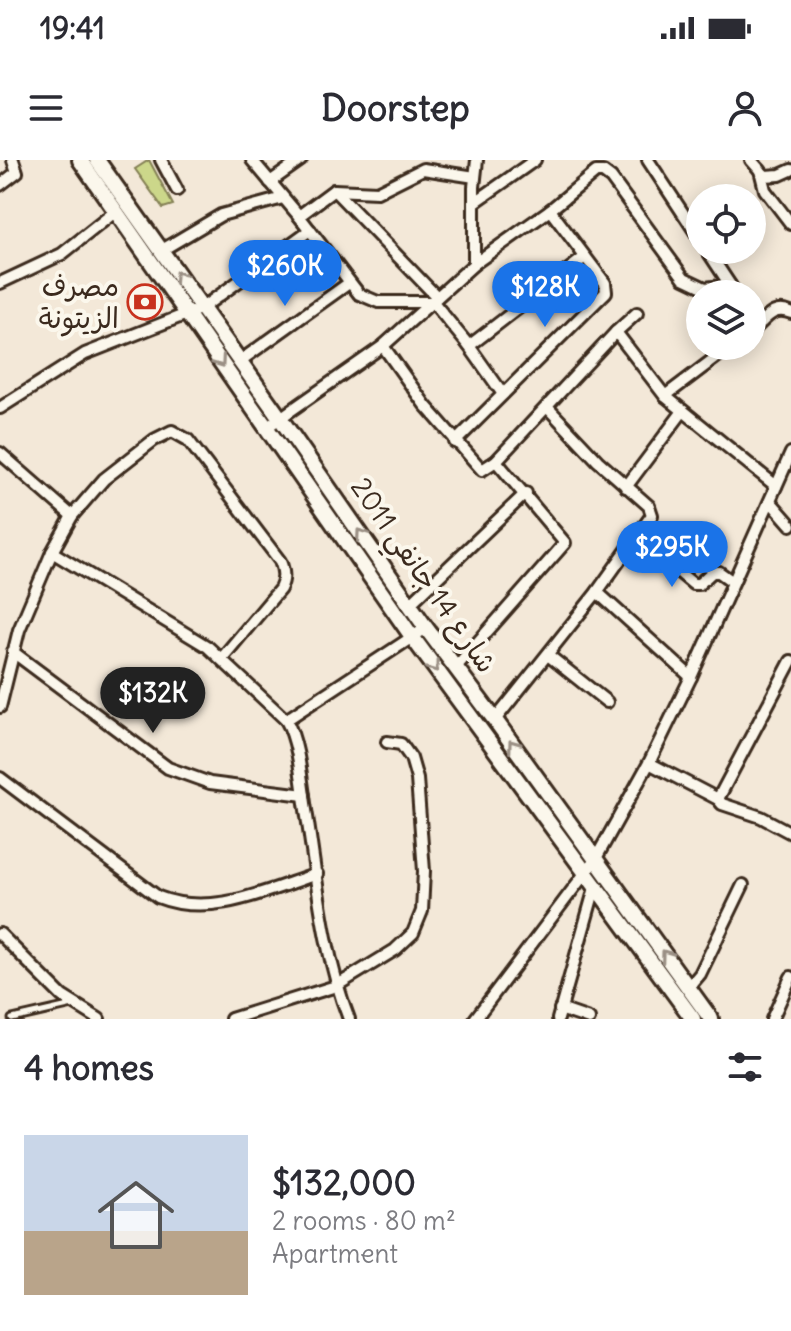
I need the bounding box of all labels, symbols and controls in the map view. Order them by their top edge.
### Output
text: 19:41 [40,9,105,47]
icon: menu [24,86,68,130]
text: Doorstep [321,86,470,131]
icon: person [723,86,767,130]
map controls [686,184,766,360]
button: locate [686,184,766,264]
pin: $260K [229,240,341,308]
text: $260K [247,249,323,282]
pin: $128K [489,261,601,329]
place label: مصرف الزيتونة [39,268,119,337]
one-way arrow [174,270,189,284]
text: $128K [510,270,580,303]
button: layers [686,280,766,360]
bank icon: مصرف الزيتونة [126,283,164,321]
one-way arrow [210,354,225,368]
street label: شارع 14 جانفي 2011 [337,470,505,684]
pin: $295K [616,521,728,589]
one-way arrow [356,528,371,542]
text: $295K [635,530,709,563]
one-way arrow [425,658,439,672]
pin: $132K [97,667,209,735]
text: $132K [118,676,188,709]
one-way arrow [508,739,523,753]
one-way arrow [661,950,675,964]
icon: filters [723,1045,767,1089]
text: 4 homes [24,1046,154,1089]
text: $132,000 [272,1161,416,1204]
icon: home [88,1167,184,1263]
text: 2 rooms · 80 m² [272,1204,456,1237]
text: Apartment [272,1237,398,1270]

